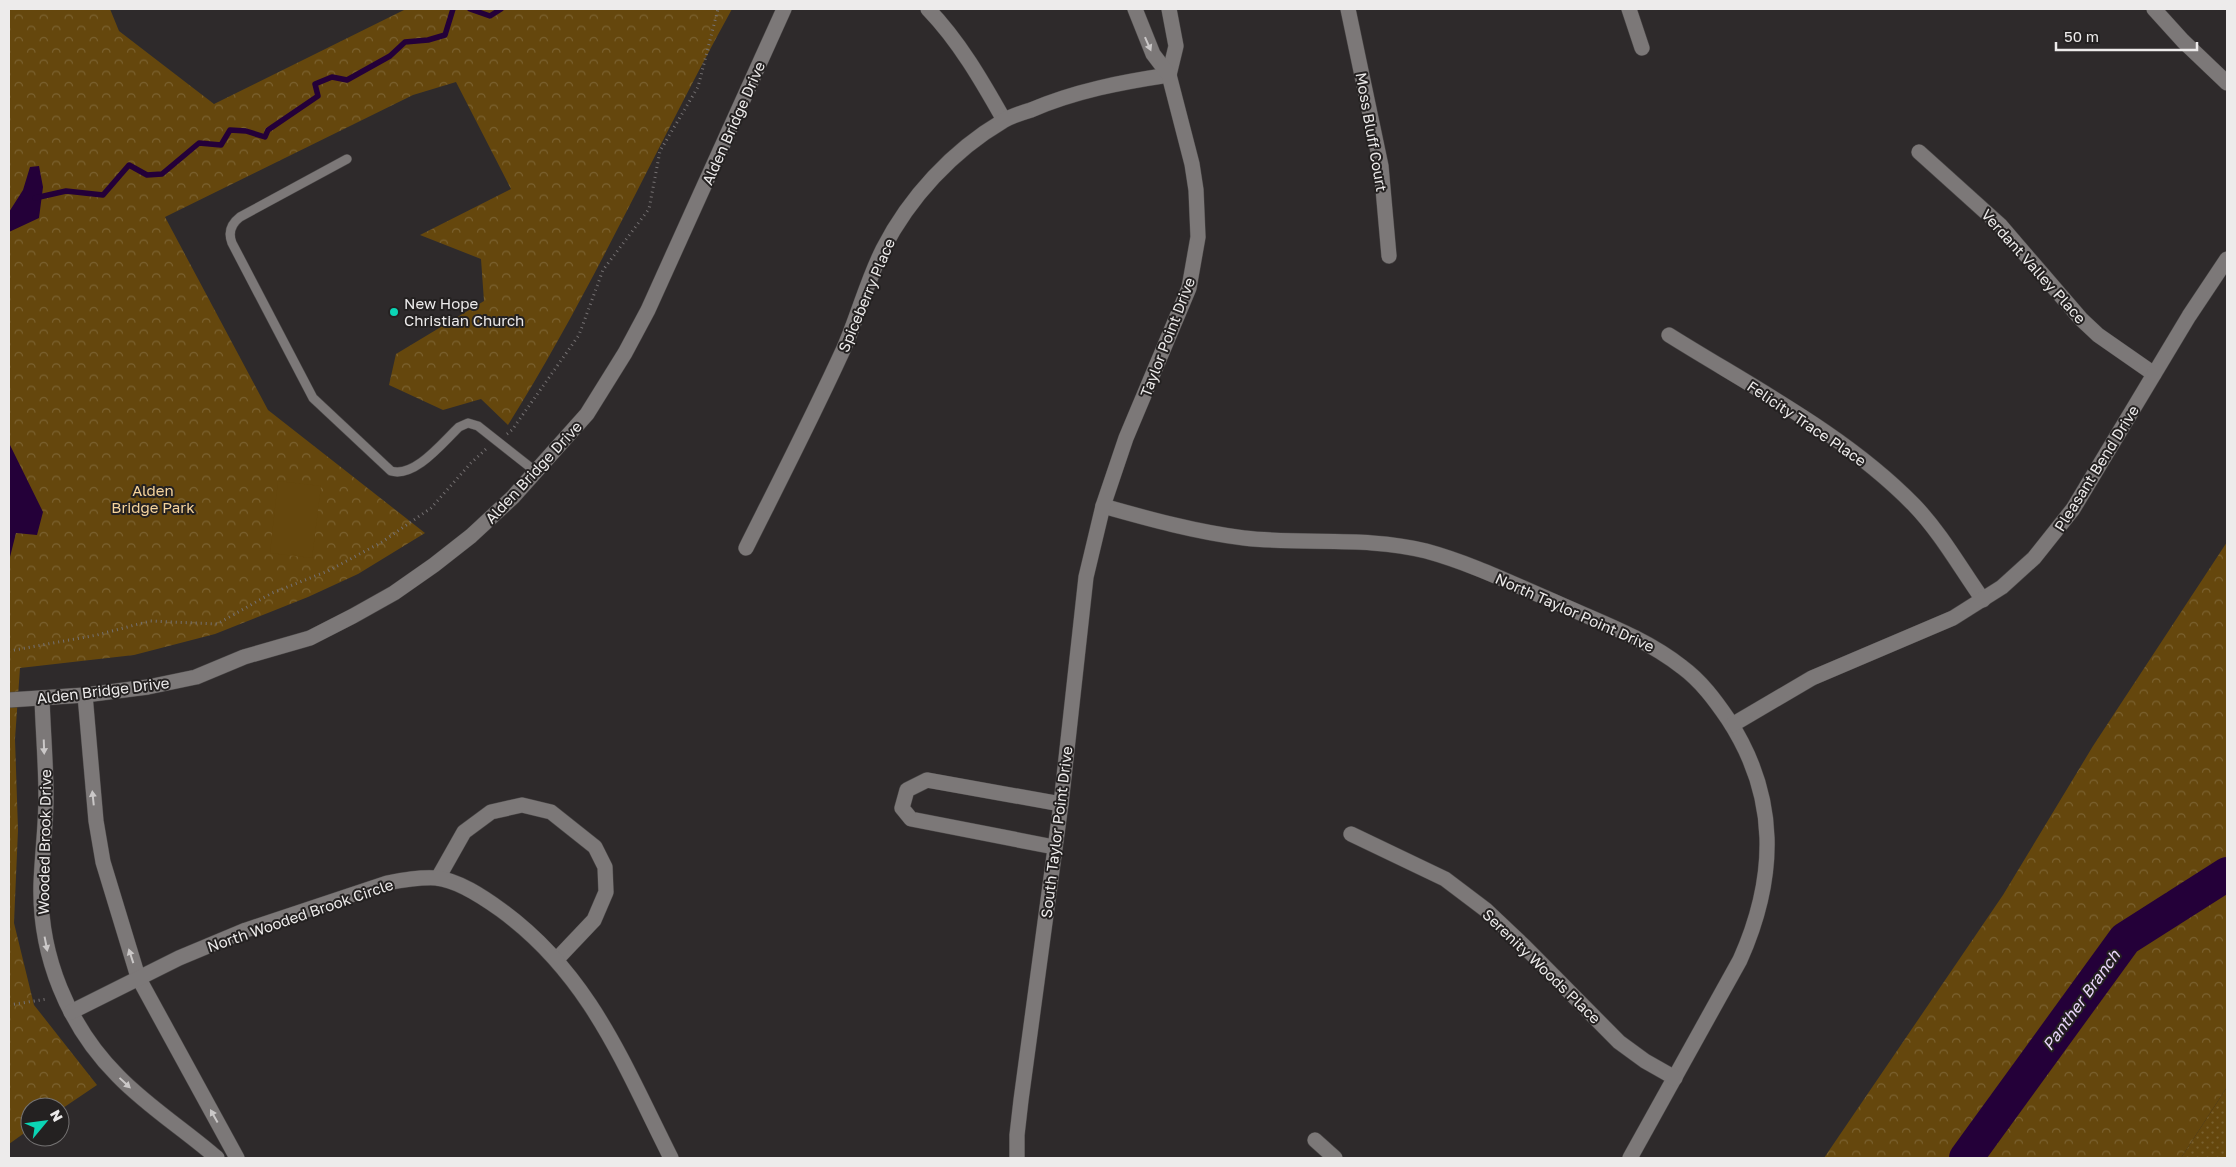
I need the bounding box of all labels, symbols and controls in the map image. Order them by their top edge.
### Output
scale bar [2056,20,2197,52]
text: 50 m [2064,27,2099,45]
one-way arrow [1145,37,1153,51]
street label: Alden Bridge Drive [698,58,768,188]
street label: Moss Bluff Court [1353,71,1391,193]
street label: Verdant Valley Place [1978,205,2090,327]
street label: Spiceberry Place [834,235,898,355]
street label: Taylor Point Drive [1136,274,1198,399]
place label: New Hope Christian Church [404,294,524,329]
marker: New Hope Christian Church [388,306,400,318]
street label: Felicity Trace Place [1744,376,1870,470]
street label: Pleasant Bend Drive [2050,401,2142,534]
street label: Alden Bridge Drive [481,417,585,527]
park label: Alden Bridge Park [111,481,195,516]
street label: North Taylor Point Drive [1493,569,1657,655]
street label: Alden Bridge Drive [36,673,171,707]
one-way arrow [40,739,48,755]
street label: South Taylor Point Drive [1037,745,1076,919]
street label: Wooded Brook Drive [34,769,54,915]
one-way arrow [89,790,97,806]
street label: North Wooded Brook Circle [205,875,396,955]
street label: Serenity Woods Place [1479,905,1605,1027]
one-way arrow [43,936,51,952]
water label: Panther Branch [2038,945,2125,1054]
one-way arrow [127,948,135,963]
one-way arrow [119,1077,131,1089]
north arrow [20,1097,70,1147]
text: N [47,1107,67,1124]
one-way arrow [210,1108,218,1123]

